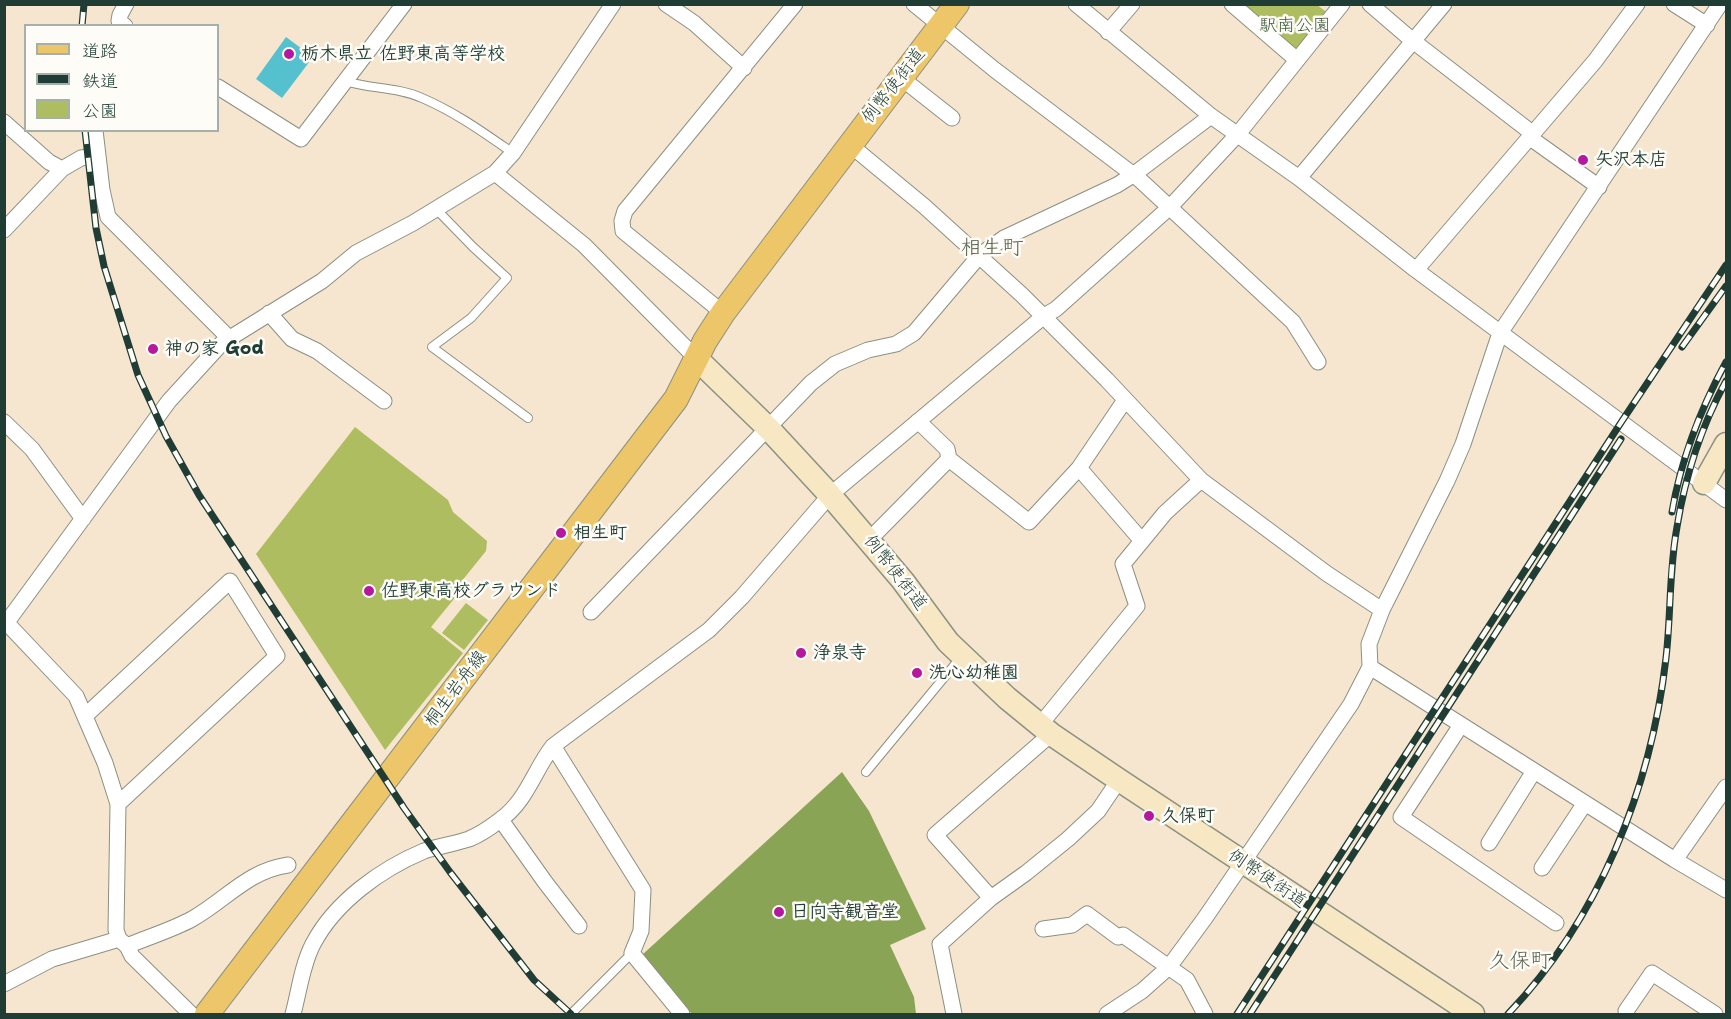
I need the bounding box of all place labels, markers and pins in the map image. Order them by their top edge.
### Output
place label: 栃木県立 佐野東高等学校 [301,43,505,65]
marker: 栃木県立 佐野東高等学校 [282,47,296,61]
place label: 矢沢本店 [1595,149,1667,171]
marker: 矢沢本店 [1576,153,1590,167]
place label: 神の家 God [165,338,264,360]
marker: 神の家 God [146,342,160,356]
place label: 相生町 [573,522,627,544]
marker: 相生町 [554,526,568,540]
place label: 佐野東高校グラウンド [381,580,561,602]
marker: 佐野東高校グラウンド [362,584,376,598]
place label: 浄泉寺 [813,642,867,664]
marker: 浄泉寺 [794,646,808,660]
place label: 洗心幼稚園 [929,662,1019,684]
marker: 洗心幼稚園 [910,666,924,680]
place label: 久保町 [1161,805,1215,827]
marker: 久保町 [1142,809,1156,823]
place label: 日向寺観音堂 [791,901,899,923]
marker: 日向寺観音堂 [772,905,786,919]

